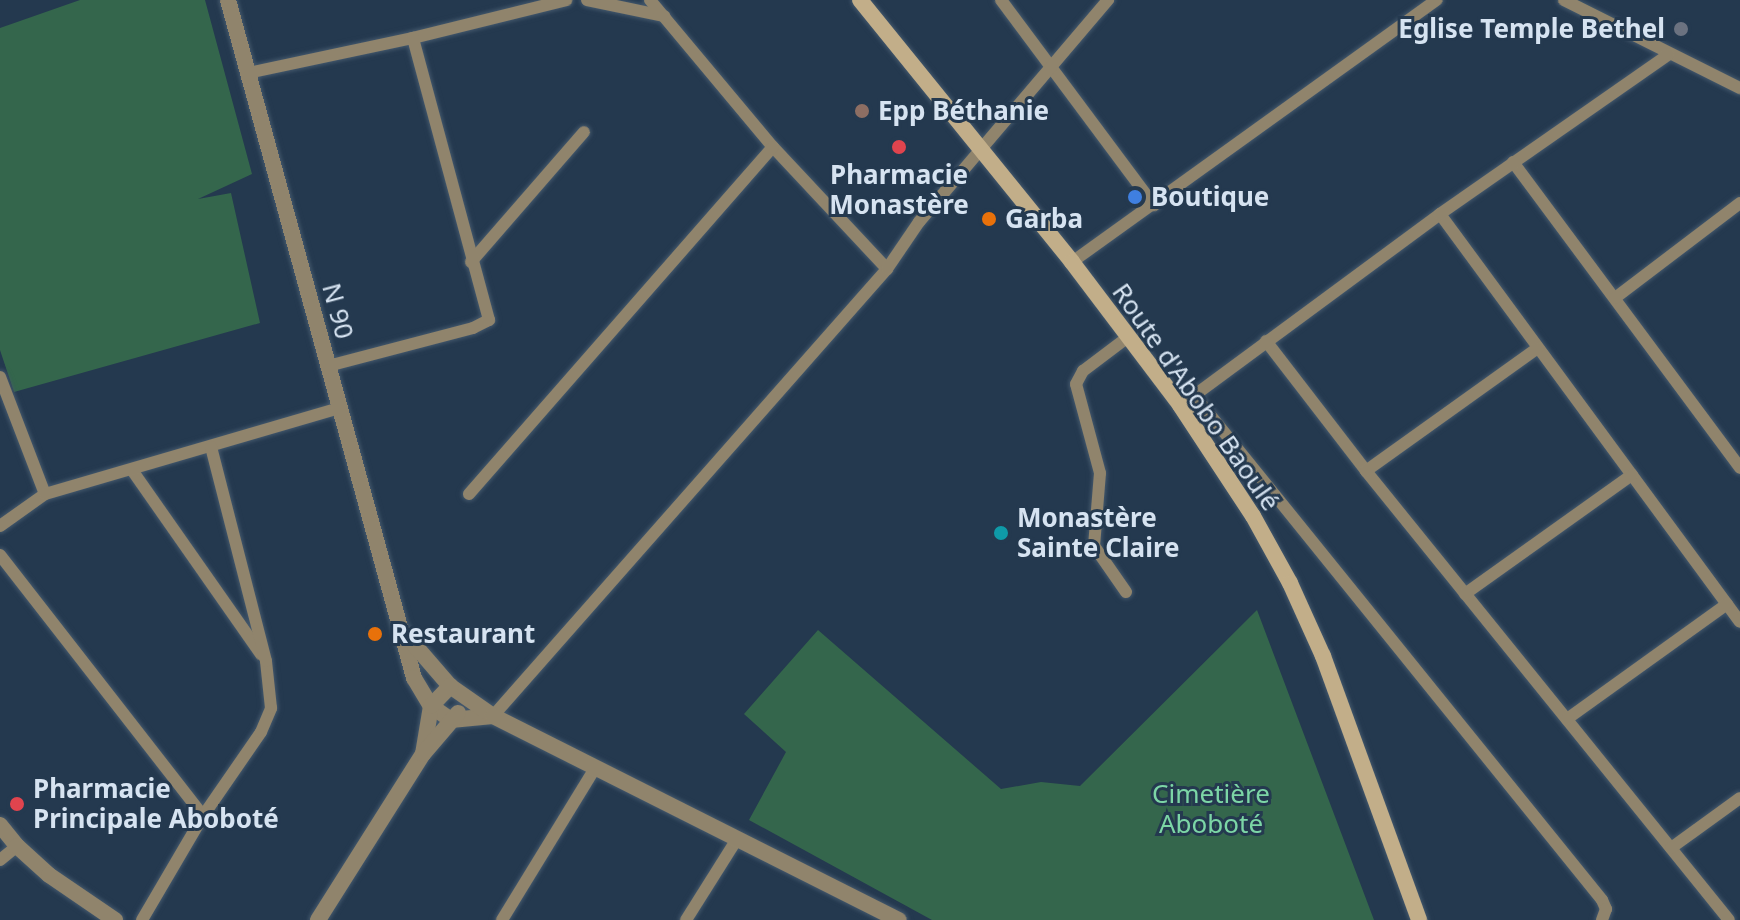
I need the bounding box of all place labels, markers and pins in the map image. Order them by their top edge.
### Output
place label: Eglise Temple Bethel [1398,13,1665,45]
marker: Eglise Temple Bethel [1672,20,1690,38]
place label: Epp Béthanie [878,95,1049,127]
marker: Epp Béthanie [853,102,871,120]
marker: Pharmacie Monastère [890,138,908,156]
place label: Pharmacie Monastère [829,159,969,220]
place label: Boutique [1151,181,1269,213]
marker: Boutique [1126,188,1144,206]
place label: Garba [1005,203,1083,235]
marker: Garba [980,210,998,228]
place label: Monastère Sainte Claire [1017,502,1180,564]
marker: Monastère Sainte Claire [992,524,1010,542]
place label: Restaurant [391,618,535,650]
marker: Restaurant [366,625,384,643]
place label: Pharmacie Principale Aboboté [33,773,279,834]
marker: Pharmacie Principale Aboboté [8,795,26,813]

